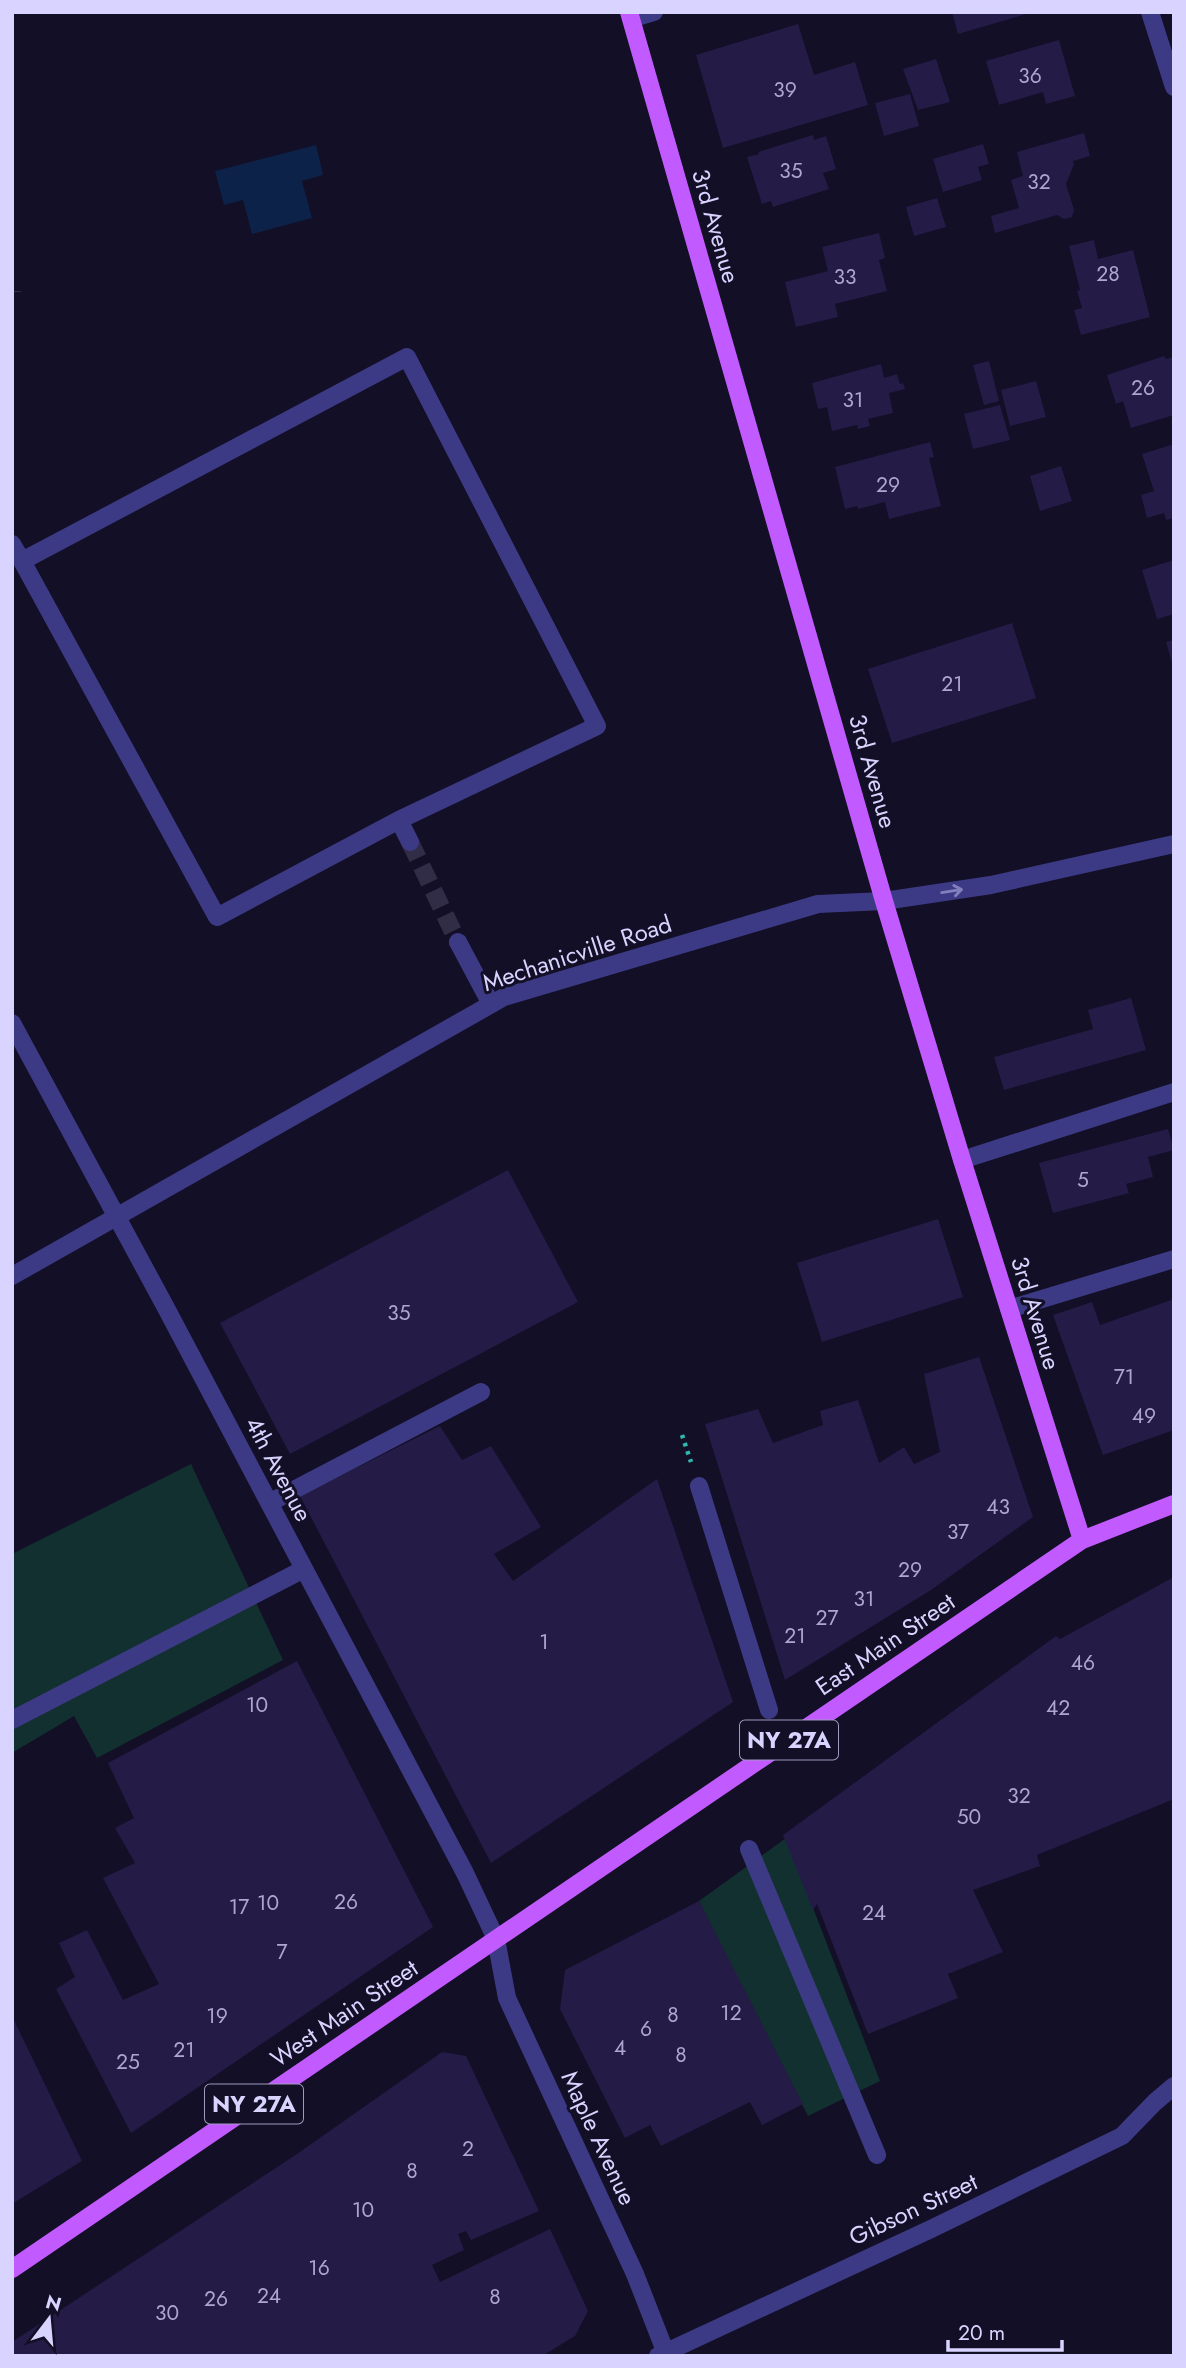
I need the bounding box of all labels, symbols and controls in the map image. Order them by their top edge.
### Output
house number: 36 [1018,61,1042,91]
house number: 39 [773,75,797,105]
house number: 35 [779,156,803,186]
street label: 3rd Avenue [683,165,749,287]
house number: 32 [1027,167,1051,197]
house number: 28 [1096,259,1120,289]
house number: 33 [834,262,856,292]
house number: 26 [1131,373,1155,403]
house number: 31 [843,385,863,415]
house number: 29 [876,470,900,500]
house number: 21 [941,669,963,699]
street label: 3rd Avenue [840,710,906,832]
one-way arrow [940,884,963,897]
street label: Mechanicville Road [478,906,676,1000]
house number: 5 [1077,1165,1089,1195]
street label: 3rd Avenue [1002,1252,1070,1374]
house number: 35 [387,1298,411,1328]
house number: 71 [1114,1362,1134,1392]
house number: 49 [1132,1401,1156,1431]
street label: 4th Avenue [237,1410,321,1528]
house number: 43 [986,1492,1010,1522]
house number: 37 [947,1517,969,1547]
house number: 29 [898,1555,922,1585]
street label: East Main Street [808,1584,962,1704]
house number: 31 [854,1584,874,1614]
house number: 27 [816,1603,838,1633]
house number: 21 [784,1621,806,1651]
house number: 1 [539,1627,549,1657]
house number: 46 [1071,1648,1095,1678]
house number: 10 [246,1690,268,1720]
house number: 42 [1046,1693,1070,1723]
road number: NY 27A [740,1721,838,1760]
house number: 32 [1007,1781,1031,1811]
house number: 50 [957,1802,981,1832]
house number: 26 [334,1887,358,1917]
house number: 10 [257,1888,279,1918]
house number: 17 [229,1892,249,1922]
house number: 24 [862,1898,886,1928]
house number: 7 [276,1937,288,1967]
street label: West Main Street [263,1951,425,2075]
house number: 12 [720,1998,742,2028]
house number: 8 [667,2000,679,2030]
house number: 19 [206,2001,228,2031]
house number: 6 [640,2014,652,2044]
house number: 4 [614,2033,626,2063]
house number: 21 [173,2035,195,2065]
house number: 8 [675,2040,687,2070]
house number: 25 [116,2047,140,2077]
street label: Maple Avenue [553,2065,645,2211]
road number: NY 27A [205,2084,303,2124]
house number: 2 [462,2134,474,2164]
house number: 8 [406,2156,418,2186]
street label: Gibson Street [843,2164,983,2254]
house number: 10 [352,2195,374,2225]
house number: 16 [308,2253,330,2283]
house number: 24 [257,2281,281,2311]
house number: 8 [489,2282,501,2312]
north arrow [14,2284,84,2354]
house number: 26 [204,2284,228,2314]
text: N [43,2288,65,2318]
house number: 30 [155,2298,179,2328]
scale bar [948,2308,1062,2352]
text: 20 m [958,2318,1005,2348]

